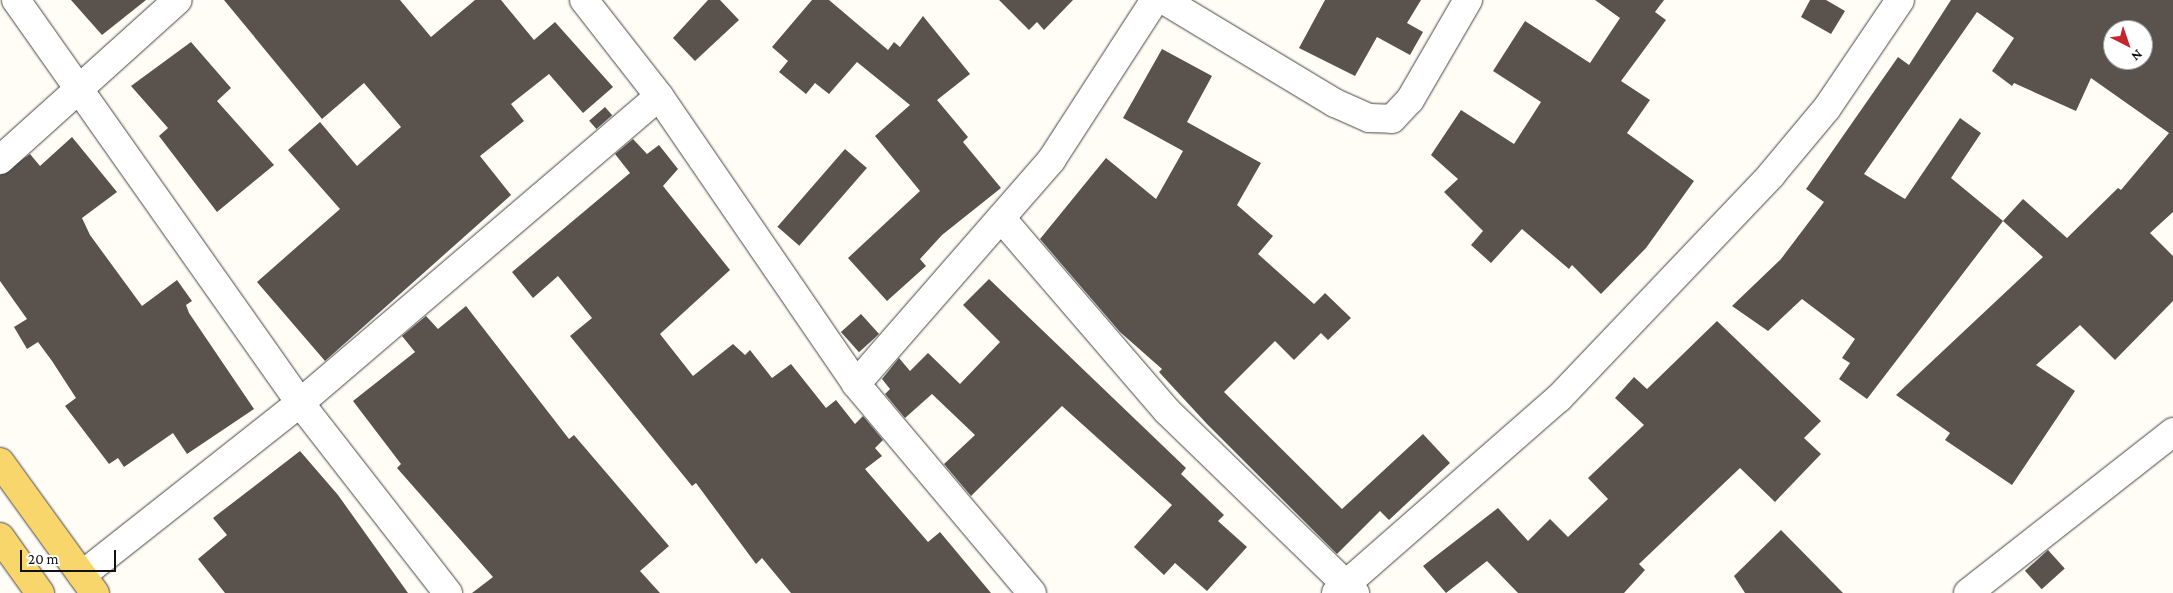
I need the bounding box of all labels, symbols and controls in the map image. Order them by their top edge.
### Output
north arrow [2103,20,2153,70]
text: N [2128,46,2146,65]
scale bar [22,540,119,572]
text: 20 m [28,551,59,567]

